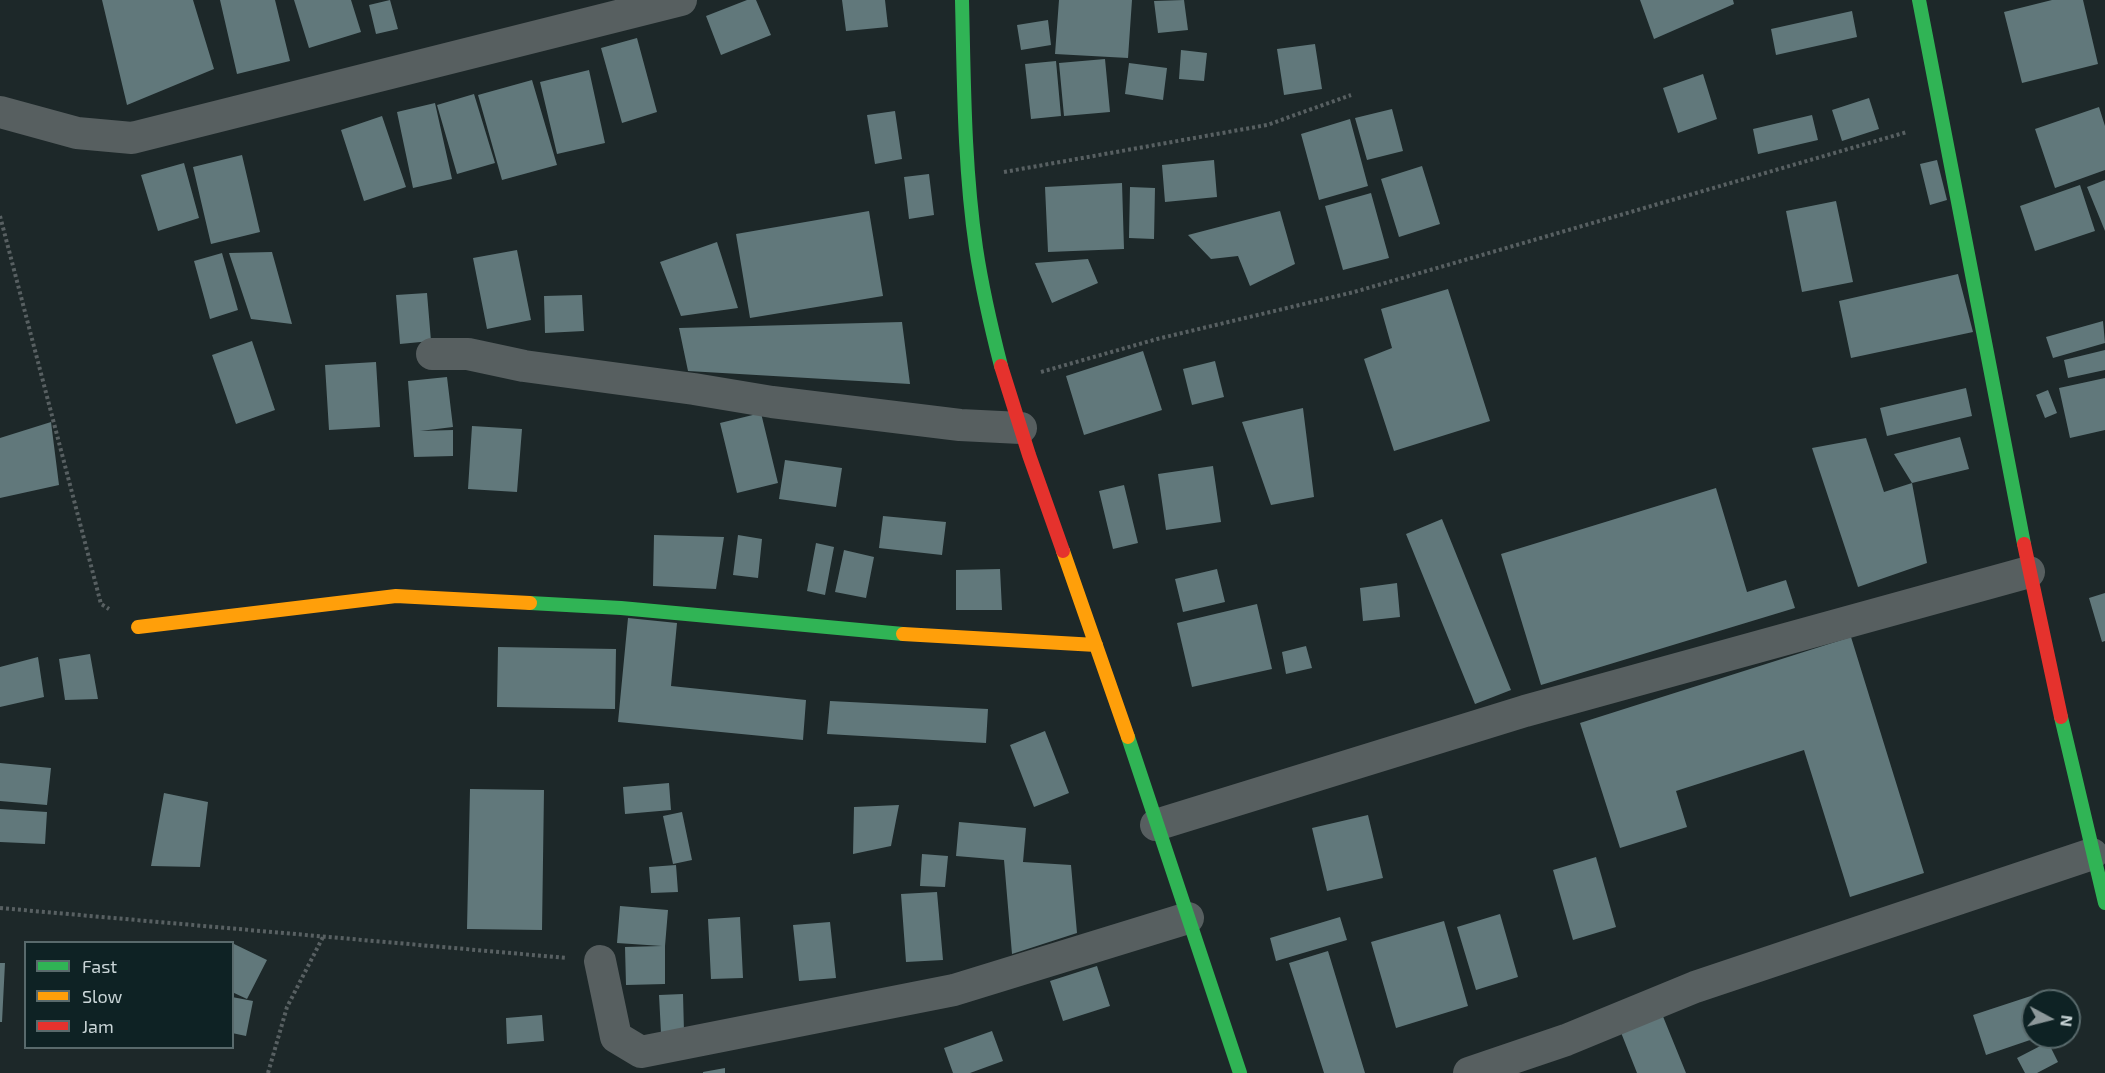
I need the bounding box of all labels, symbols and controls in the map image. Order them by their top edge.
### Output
legend [24,941,234,1049]
text: Fast [82,955,117,977]
text: Slow [82,985,122,1007]
north arrow [2021,989,2081,1049]
text: N [2057,1014,2078,1028]
text: Jam [82,1015,114,1037]

